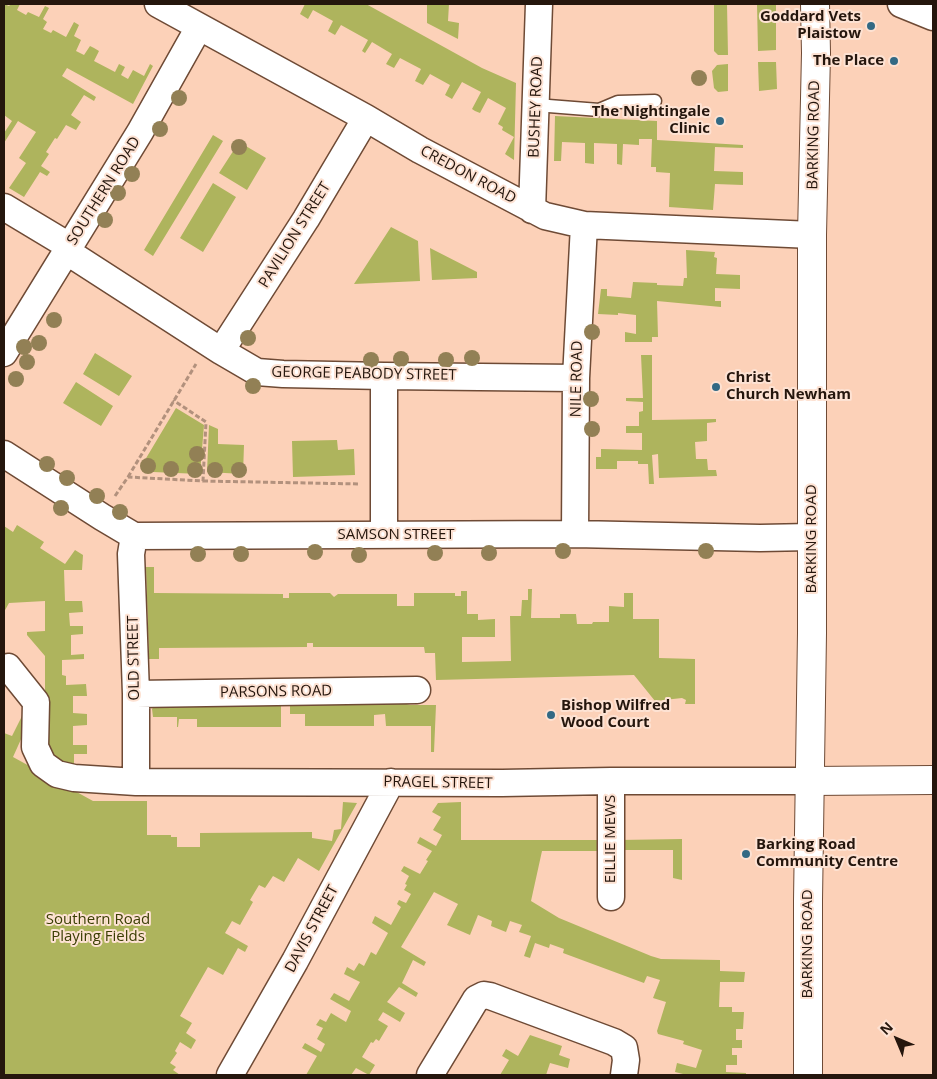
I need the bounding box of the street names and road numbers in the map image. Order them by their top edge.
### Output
street label: BUSHEY ROAD [525,56,547,158]
street label: BARKING ROAD [804,80,824,190]
street label: SOUTHERN ROAD [63,134,145,248]
street label: CREDON ROAD [417,142,519,208]
street label: PAVILION STREET [255,179,335,291]
street label: NILE ROAD [567,340,587,418]
street label: GEORGE PEABODY STREET [271,363,457,385]
street label: BARKING ROAD [803,484,821,594]
street label: SAMSON STREET [338,526,454,544]
street label: OLD STREET [124,615,144,701]
street label: PARSONS ROAD [220,682,332,702]
street label: PRAGEL STREET [383,773,493,793]
street label: EILLIE MEWS [602,795,620,883]
street label: DAVIS STREET [281,882,343,976]
street label: BARKING ROAD [799,889,817,999]

